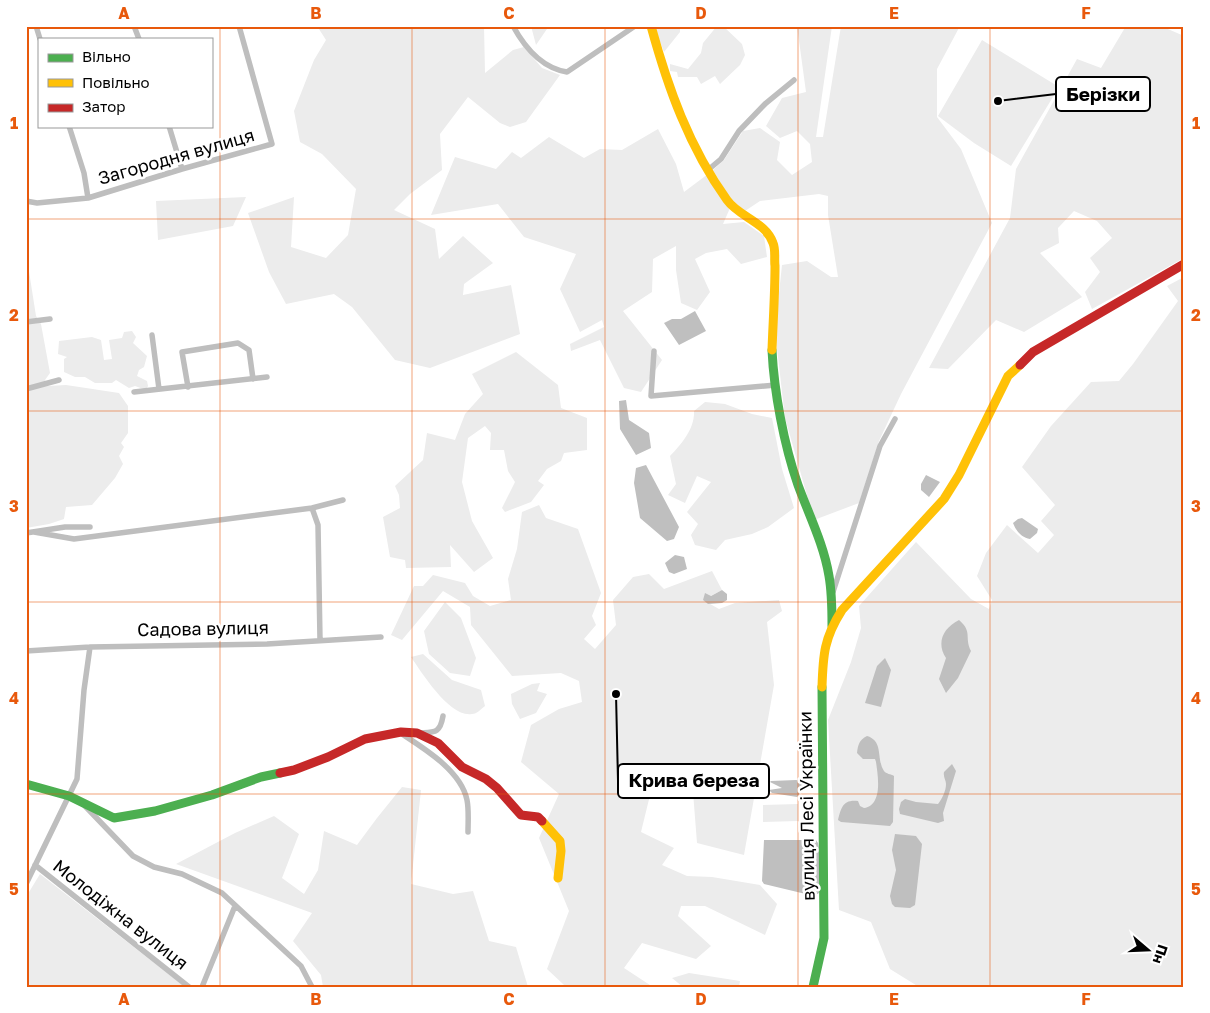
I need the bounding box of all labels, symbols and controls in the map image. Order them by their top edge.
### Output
text: A [118,3,130,23]
text: B [310,3,322,23]
text: C [503,3,515,23]
text: D [695,3,707,23]
text: E [889,3,899,23]
text: F [1081,3,1091,23]
legend [38,38,212,128]
text: Вільно [82,47,131,65]
text: Повільно [82,73,150,91]
callout: Берізки [1056,77,1150,111]
text: Берізки [1066,82,1140,105]
text: Затор [82,97,125,115]
text: 1 [10,113,18,133]
text: 1 [1192,113,1200,133]
street label: Загородня вулиця [95,123,257,189]
text: 2 [9,305,19,325]
text: 2 [1191,305,1201,325]
text: 3 [9,496,19,516]
text: 3 [1191,496,1201,516]
street label: Садова вулиця [137,616,269,640]
text: 4 [9,688,19,708]
text: 4 [1191,688,1201,708]
street label: вулиця Лесі Українки [793,711,819,901]
callout: Крива береза [618,764,769,798]
text: Крива береза [628,768,760,791]
street label: Молодіжна вулиця [49,854,193,974]
text: 5 [9,879,19,899]
text: 5 [1191,879,1201,899]
north arrow [1122,926,1172,976]
text: Пн [1150,943,1172,966]
text: A [118,989,130,1009]
text: B [310,989,322,1009]
text: C [503,989,515,1009]
text: D [695,989,707,1009]
text: E [889,989,899,1009]
text: F [1081,989,1091,1009]

